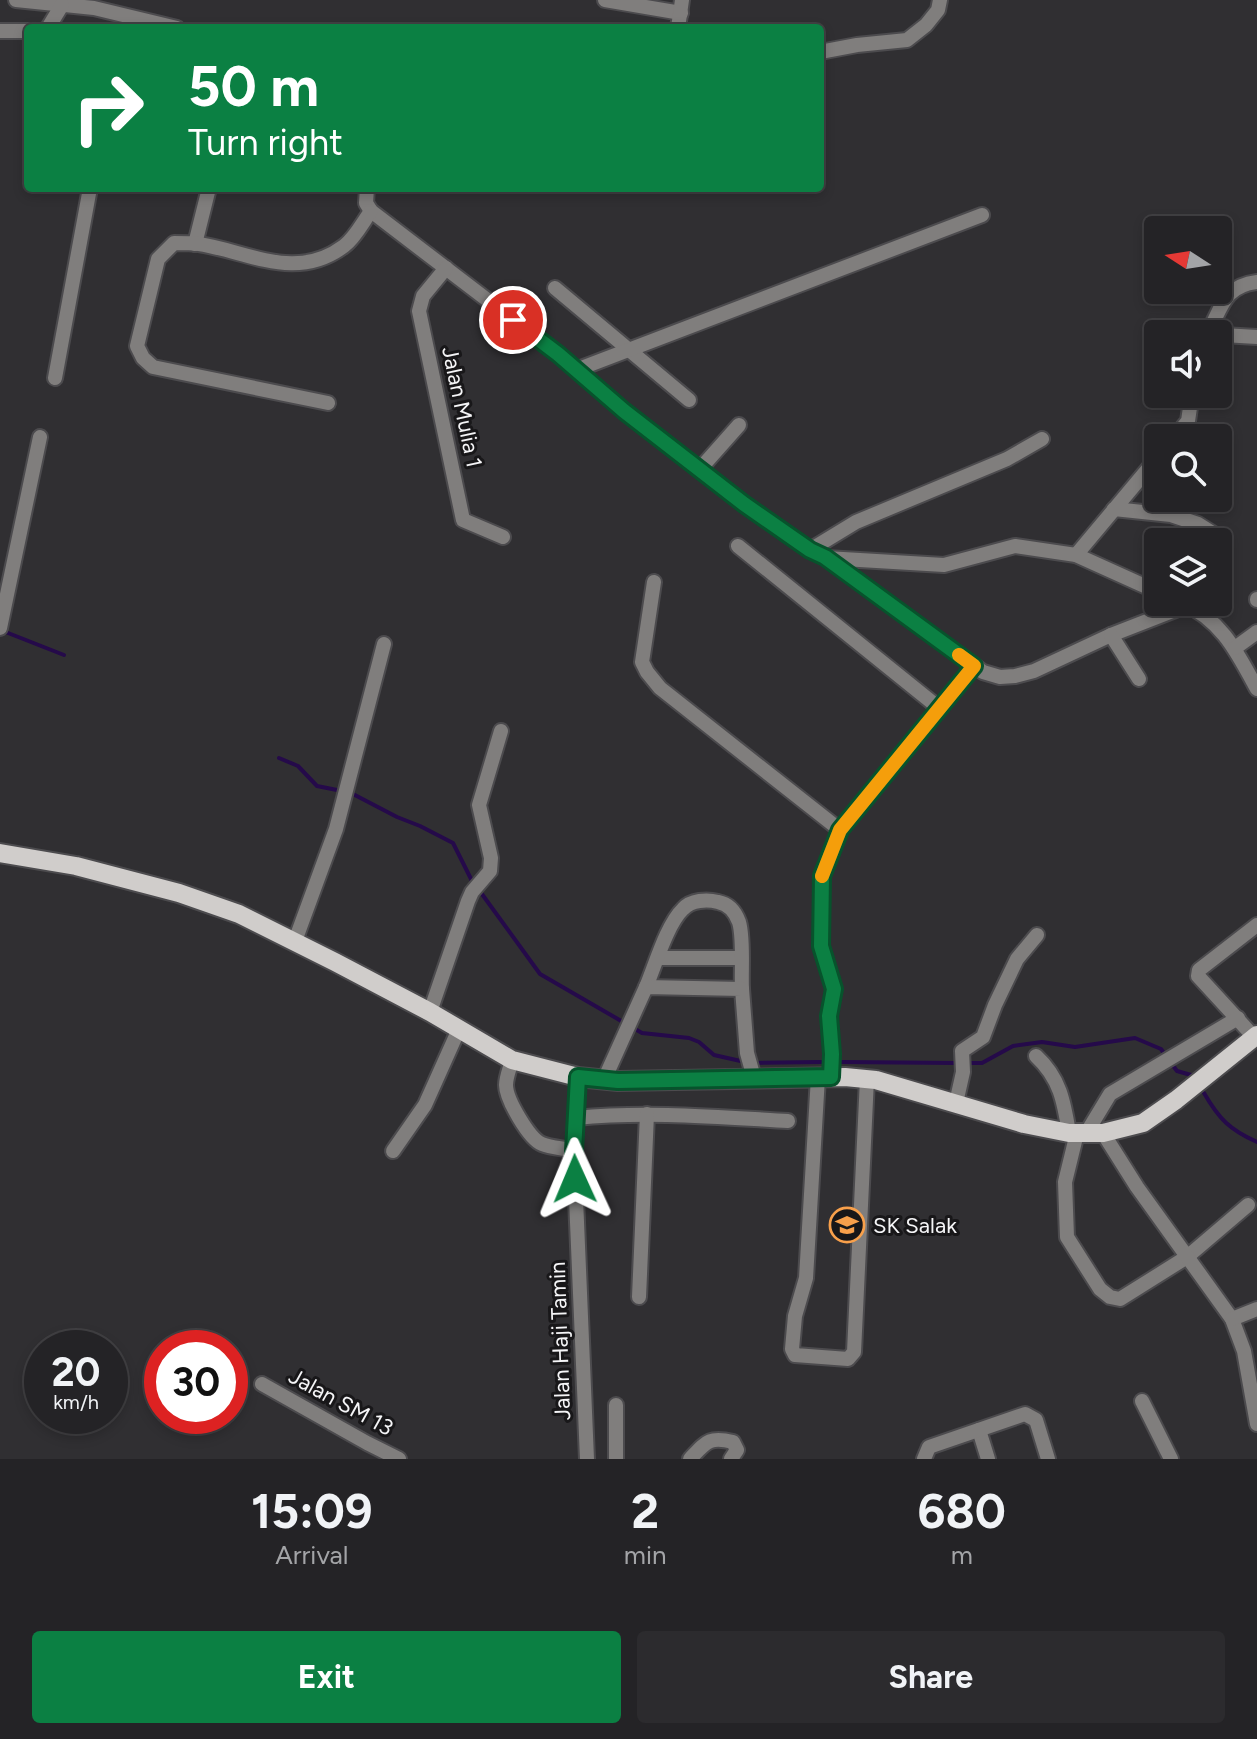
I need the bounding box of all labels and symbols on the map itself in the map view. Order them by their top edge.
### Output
north arrow [1144,216,1232,304]
pin [479,286,547,354]
street label: Jalan Mulia 1 [436,344,488,470]
position arrow [533,1137,617,1221]
school or university icon: SK Salak [828,1206,866,1244]
place label: SK Salak [873,1212,957,1239]
street label: Jalan Haji Tamin [544,1261,576,1421]
speed limit sign: 30 [144,1330,248,1434]
street label: Jalan SM 13 [284,1362,398,1442]

